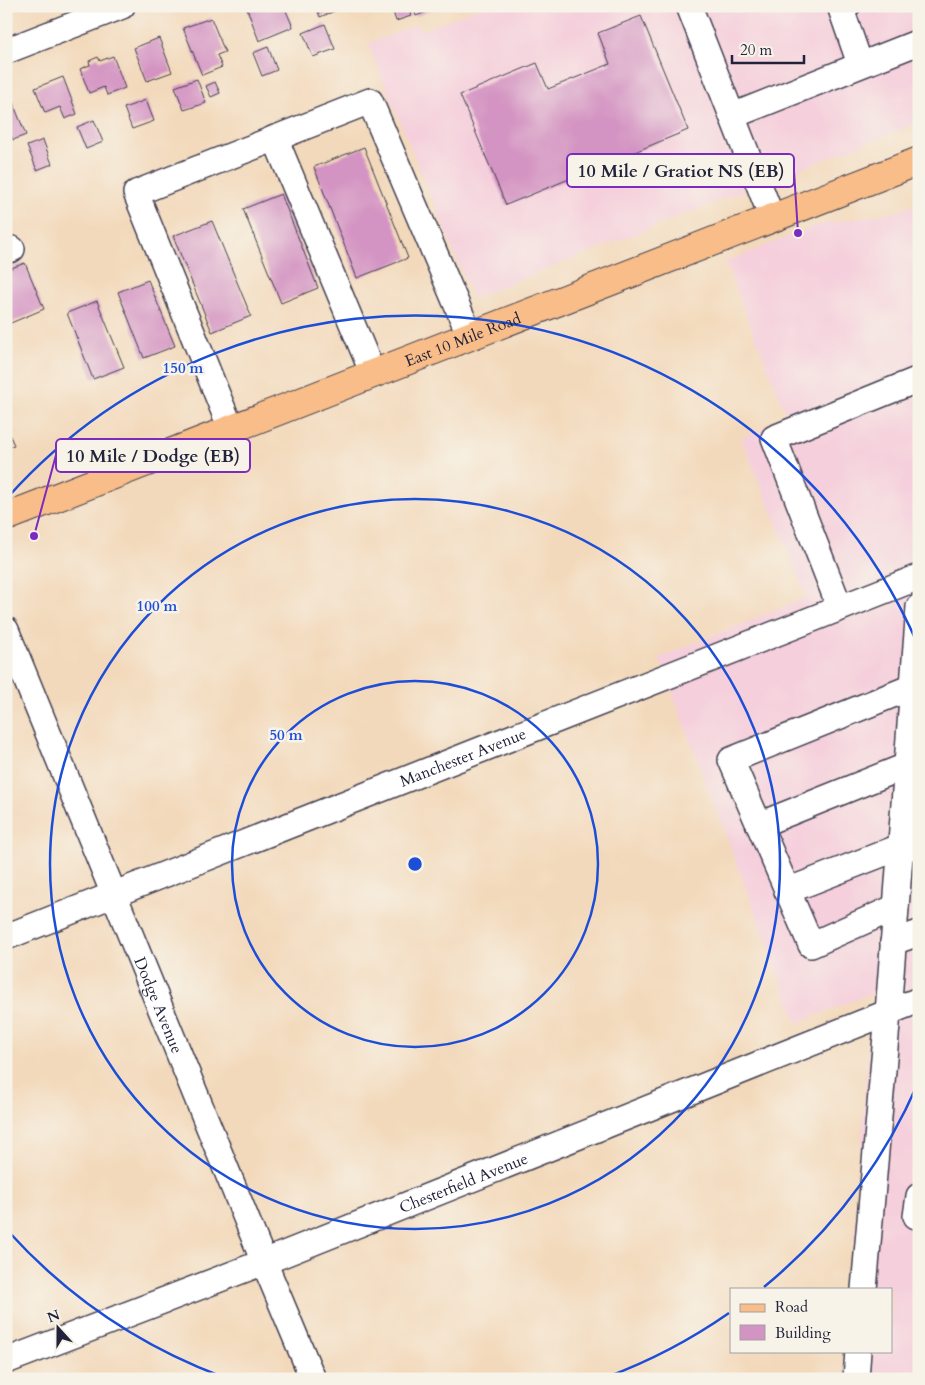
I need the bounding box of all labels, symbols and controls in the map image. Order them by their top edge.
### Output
scale bar [732,32,805,64]
text: 20 m [740,40,772,60]
callout: 10 Mile / Gratiot NS (EB) [567,154,794,187]
text: 10 Mile / Gratiot NS (EB) [577,159,785,184]
street label: East 10 Mile Road [402,307,524,372]
text: 150 m [163,358,204,378]
callout: 10 Mile / Dodge (EB) [56,439,250,472]
text: 10 Mile / Dodge (EB) [66,444,240,469]
text: 100 m [137,596,178,616]
street label: Manchester Avenue [397,723,530,793]
text: 50 m [269,725,303,745]
centre of rings [406,855,424,873]
street label: Dodge Avenue [129,954,188,1057]
street label: Chesterfield Avenue [396,1148,531,1219]
legend [730,1288,892,1352]
text: Road [775,1297,808,1317]
north arrow [32,1302,82,1352]
text: N [44,1305,63,1327]
text: Building [775,1323,831,1343]

